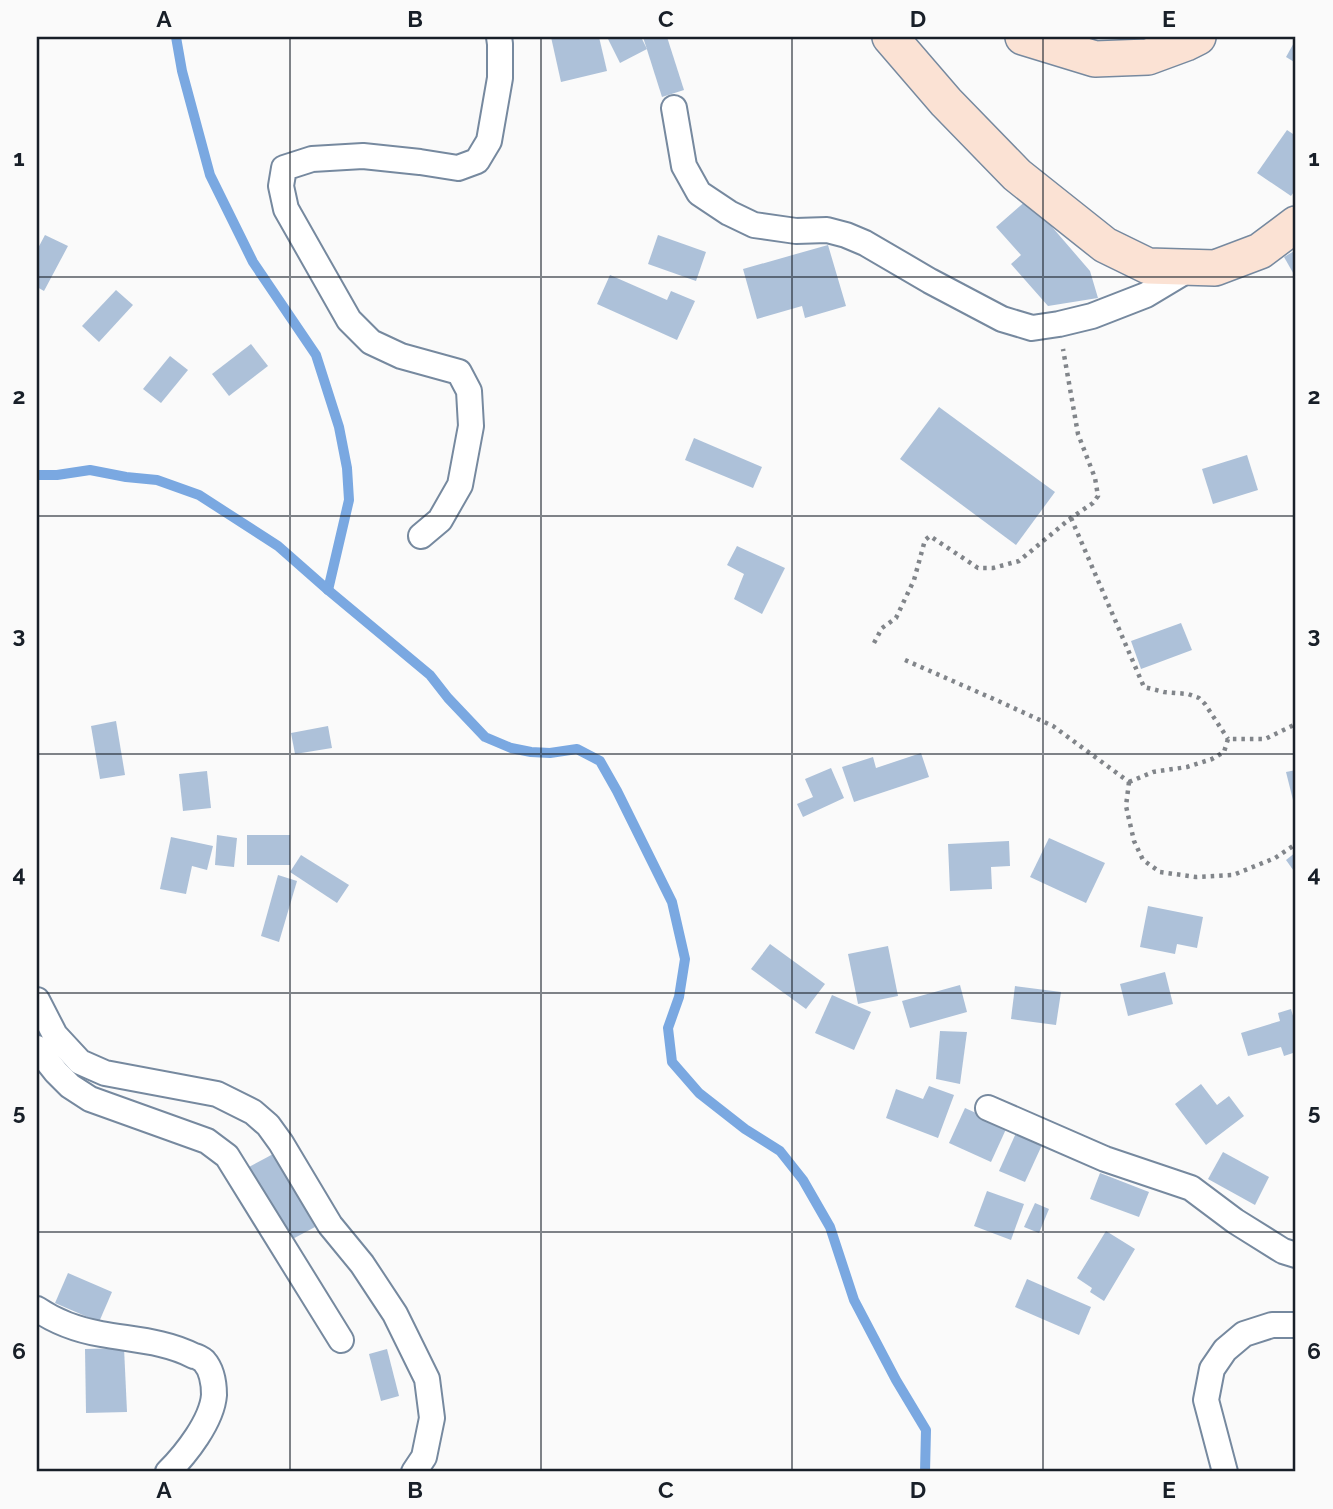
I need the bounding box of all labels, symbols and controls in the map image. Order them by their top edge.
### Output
text: A [156,5,172,32]
text: B [407,5,423,32]
text: C [658,5,674,32]
text: D [910,5,926,32]
text: E [1162,5,1176,32]
text: 1 [13,144,25,171]
text: 1 [1308,144,1320,171]
text: 2 [13,382,25,409]
text: 2 [1308,382,1320,409]
text: 3 [13,621,25,648]
text: 3 [1308,621,1320,648]
text: 4 [12,860,26,887]
text: 4 [1307,860,1321,887]
text: 5 [13,1098,26,1125]
text: 5 [1308,1098,1321,1125]
text: 6 [12,1337,26,1364]
text: 6 [1307,1337,1321,1364]
text: A [156,1476,172,1503]
text: B [407,1476,423,1503]
text: C [658,1476,674,1503]
text: D [910,1476,926,1503]
text: E [1162,1476,1176,1503]

